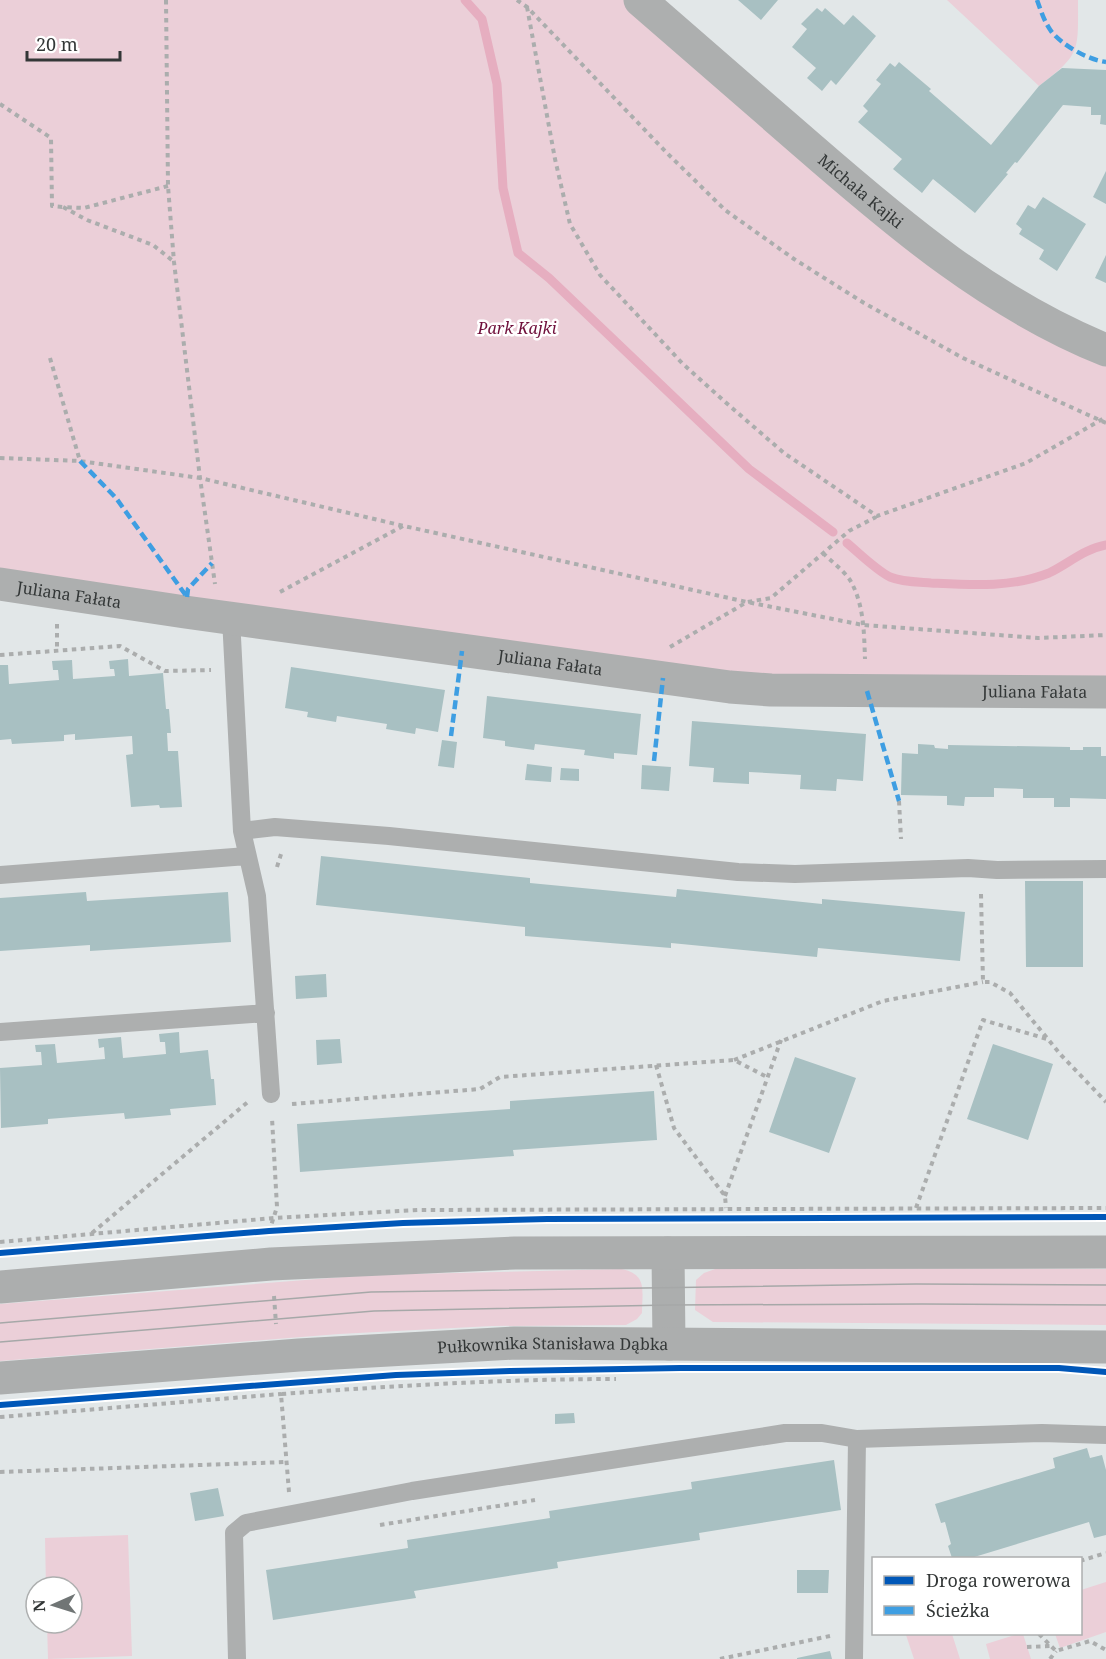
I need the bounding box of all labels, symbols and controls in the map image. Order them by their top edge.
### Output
scale bar [27,24,120,62]
text: 20 m [36,32,78,56]
street label: Michała Kajki [814,149,908,233]
park label: Park Kajki [476,317,557,339]
street label: Juliana Fałata [15,576,123,613]
street label: Juliana Fałata [496,644,604,680]
street label: Juliana Fałata [981,680,1087,703]
street label: Pułkownika Stanisława Dąbka [437,1332,668,1358]
legend [872,1557,1082,1635]
text: Droga rowerowa [926,1568,1071,1592]
north arrow [24,1575,84,1635]
text: Ścieżka [926,1598,990,1622]
text: N [28,1599,50,1613]

